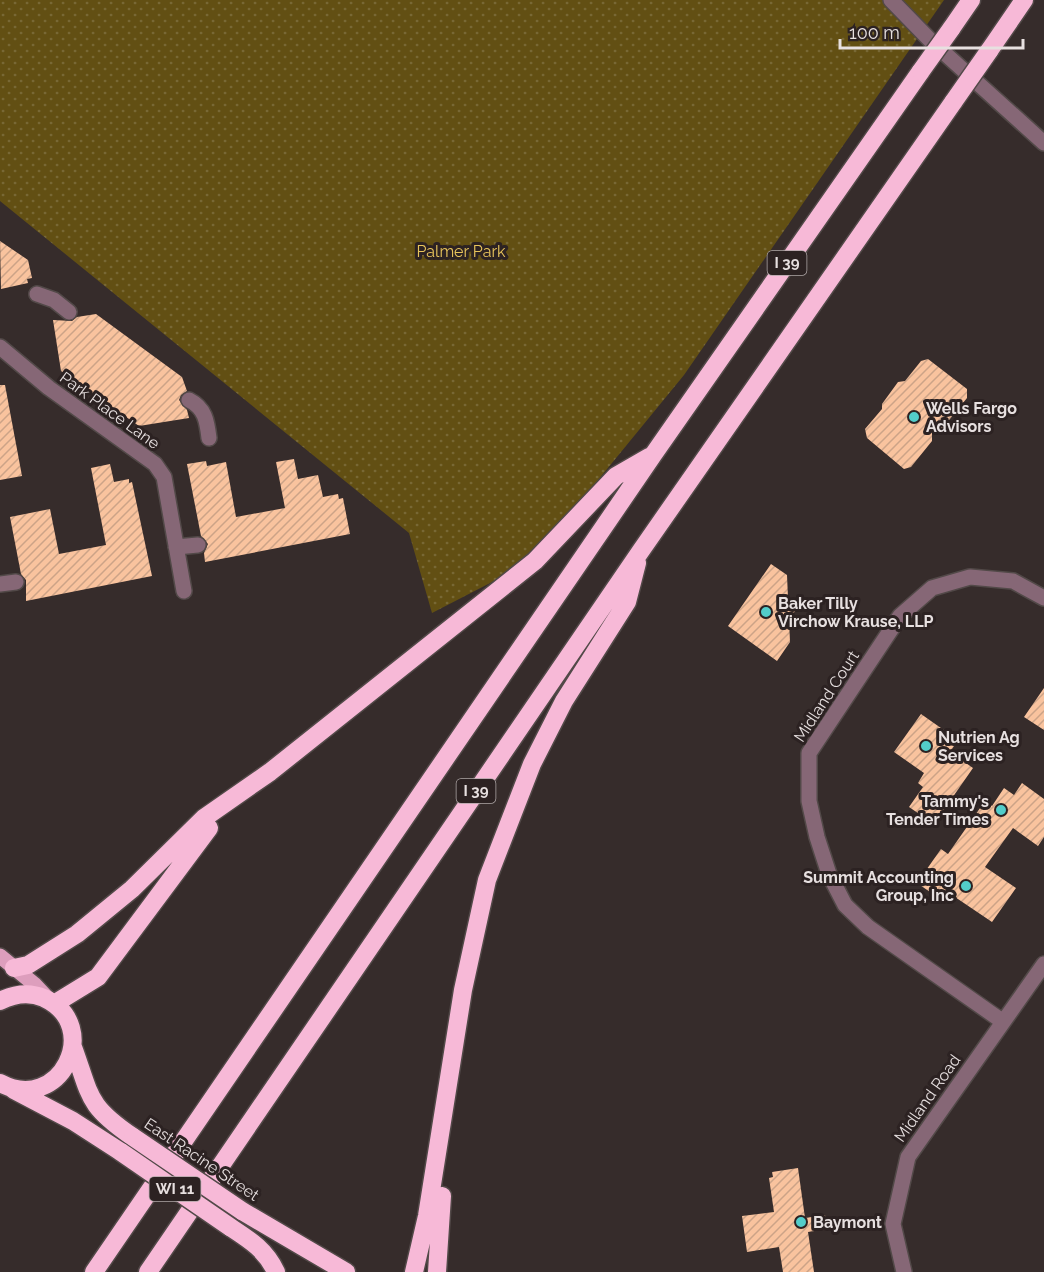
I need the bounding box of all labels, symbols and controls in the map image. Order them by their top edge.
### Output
scale bar [840,12,1023,50]
text: 100 m [849,22,900,43]
park label: Palmer Park [416,242,506,261]
road number: I 39 [768,251,806,275]
street label: Park Place Lane [56,368,163,453]
place label: Wells Fargo Advisors [926,399,1017,436]
marker: Wells Fargo Advisors [907,410,921,424]
place label: Baker Tilly Virchow Krause, LLP [778,594,934,631]
marker: Baker Tilly Virchow Krause, LLP [759,605,773,619]
street label: Midland Court [790,647,863,745]
place label: Nutrien Ag Services [938,728,1020,765]
marker: Nutrien Ag Services [919,739,933,753]
road number: I 39 [456,779,496,803]
place label: Tammy's Tender Times [886,792,989,829]
marker: Tammy's Tender Times [994,803,1008,817]
place label: Summit Accounting Group, Inc [803,868,954,905]
marker: Summit Accounting Group, Inc [959,879,973,893]
street label: Midland Road [890,1051,965,1146]
street label: East Racine Street [141,1114,263,1205]
road number: WI 11 [150,1177,201,1201]
place label: Baymont [813,1213,882,1232]
marker: Baymont [794,1215,808,1229]

